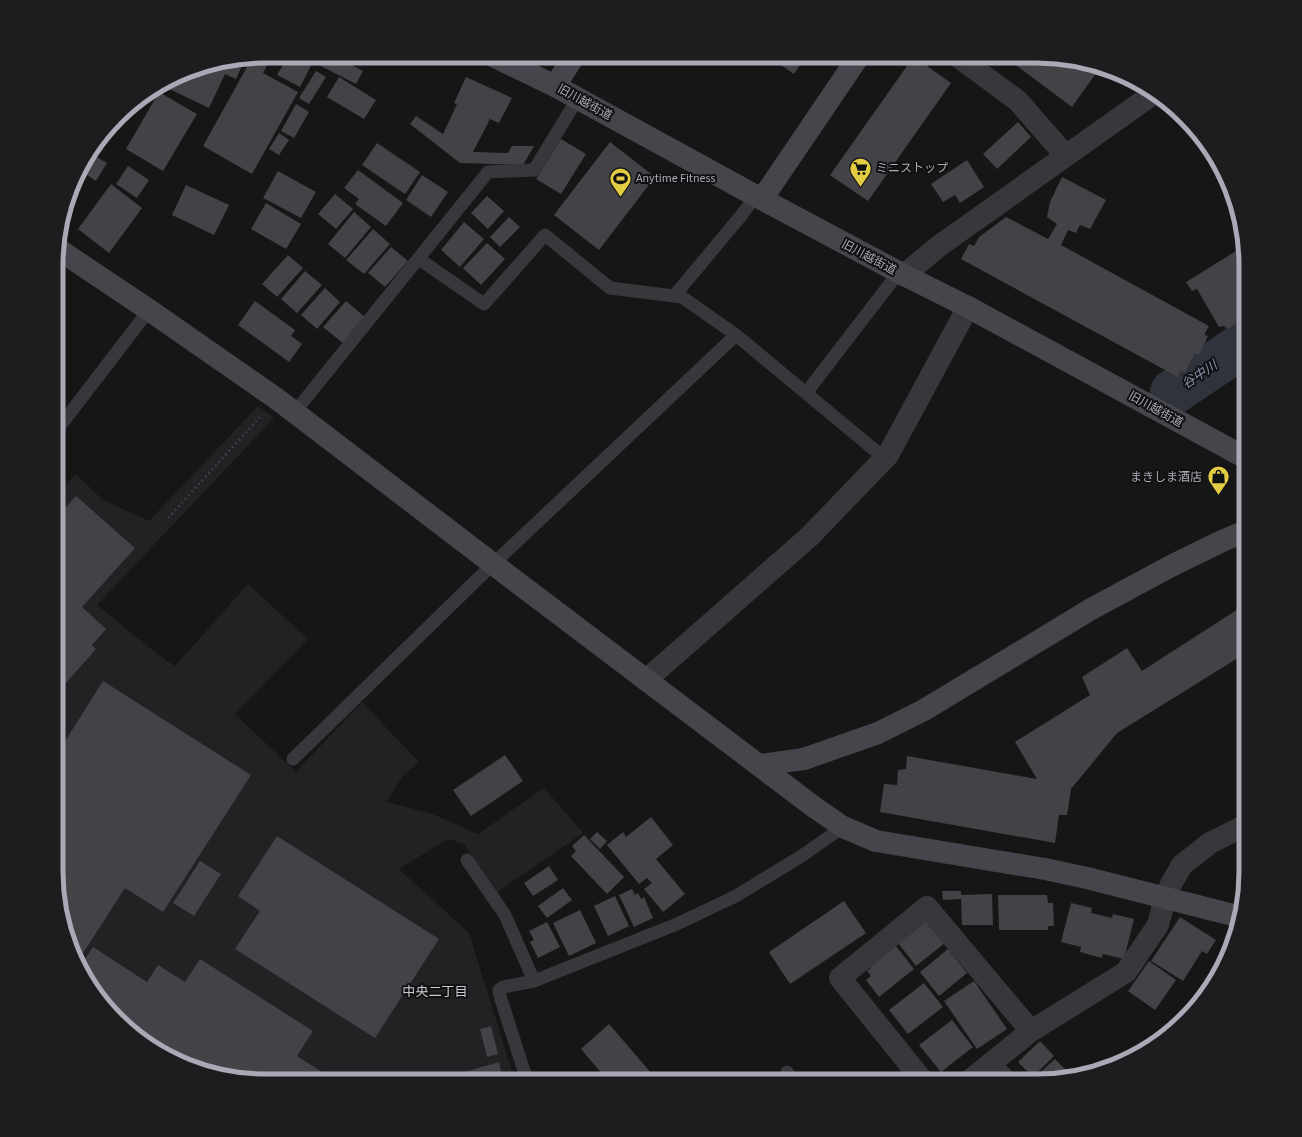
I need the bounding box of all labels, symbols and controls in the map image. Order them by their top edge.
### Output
street label: 旧川越街道 [554,80,615,124]
supermarket icon: ミニストップ [847,155,873,188]
place label: ミニストップ [876,160,948,177]
sports icon: Anytime Fitness [607,165,633,198]
place label: Anytime Fitness [636,170,716,187]
street label: 旧川越街道 [838,236,899,279]
water label: 谷中川 [1178,355,1222,393]
street label: 旧川越街道 [1125,387,1186,431]
shop icon: まきしま酒店 [1205,464,1231,497]
place label: まきしま酒店 [1130,469,1202,486]
district label: 中央二丁目 [402,983,468,1001]

